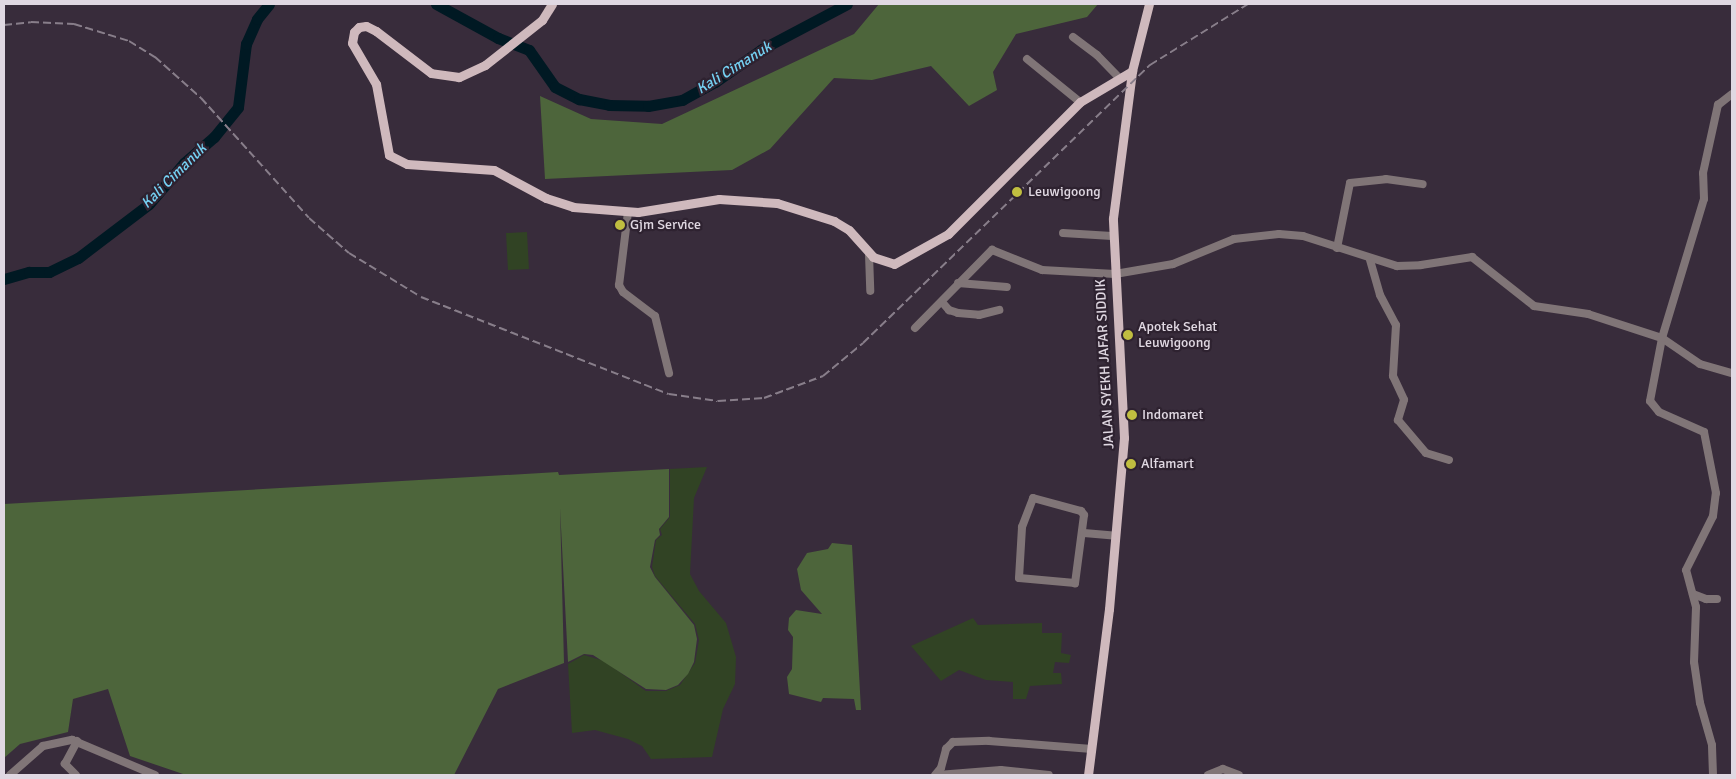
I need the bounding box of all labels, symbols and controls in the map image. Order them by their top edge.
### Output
water label: Kali Cimanuk [693,38,775,98]
water label: Kali Cimanuk [138,140,210,212]
place label: Leuwigoong [1028,184,1101,200]
marker: Leuwigoong [1010,185,1024,199]
place label: Gjm Service [630,217,701,233]
marker: Gjm Service [614,219,626,231]
street label: JALAN SYEKH JAFAR SIDDIK [1092,279,1118,449]
place label: Apotek Sehat Leuwigoong [1138,319,1217,352]
marker: Apotek Sehat Leuwigoong [1122,329,1134,341]
place label: Indomaret [1142,407,1203,423]
marker: Indomaret [1126,409,1138,421]
place label: Alfamart [1141,456,1194,472]
marker: Alfamart [1125,458,1137,470]

